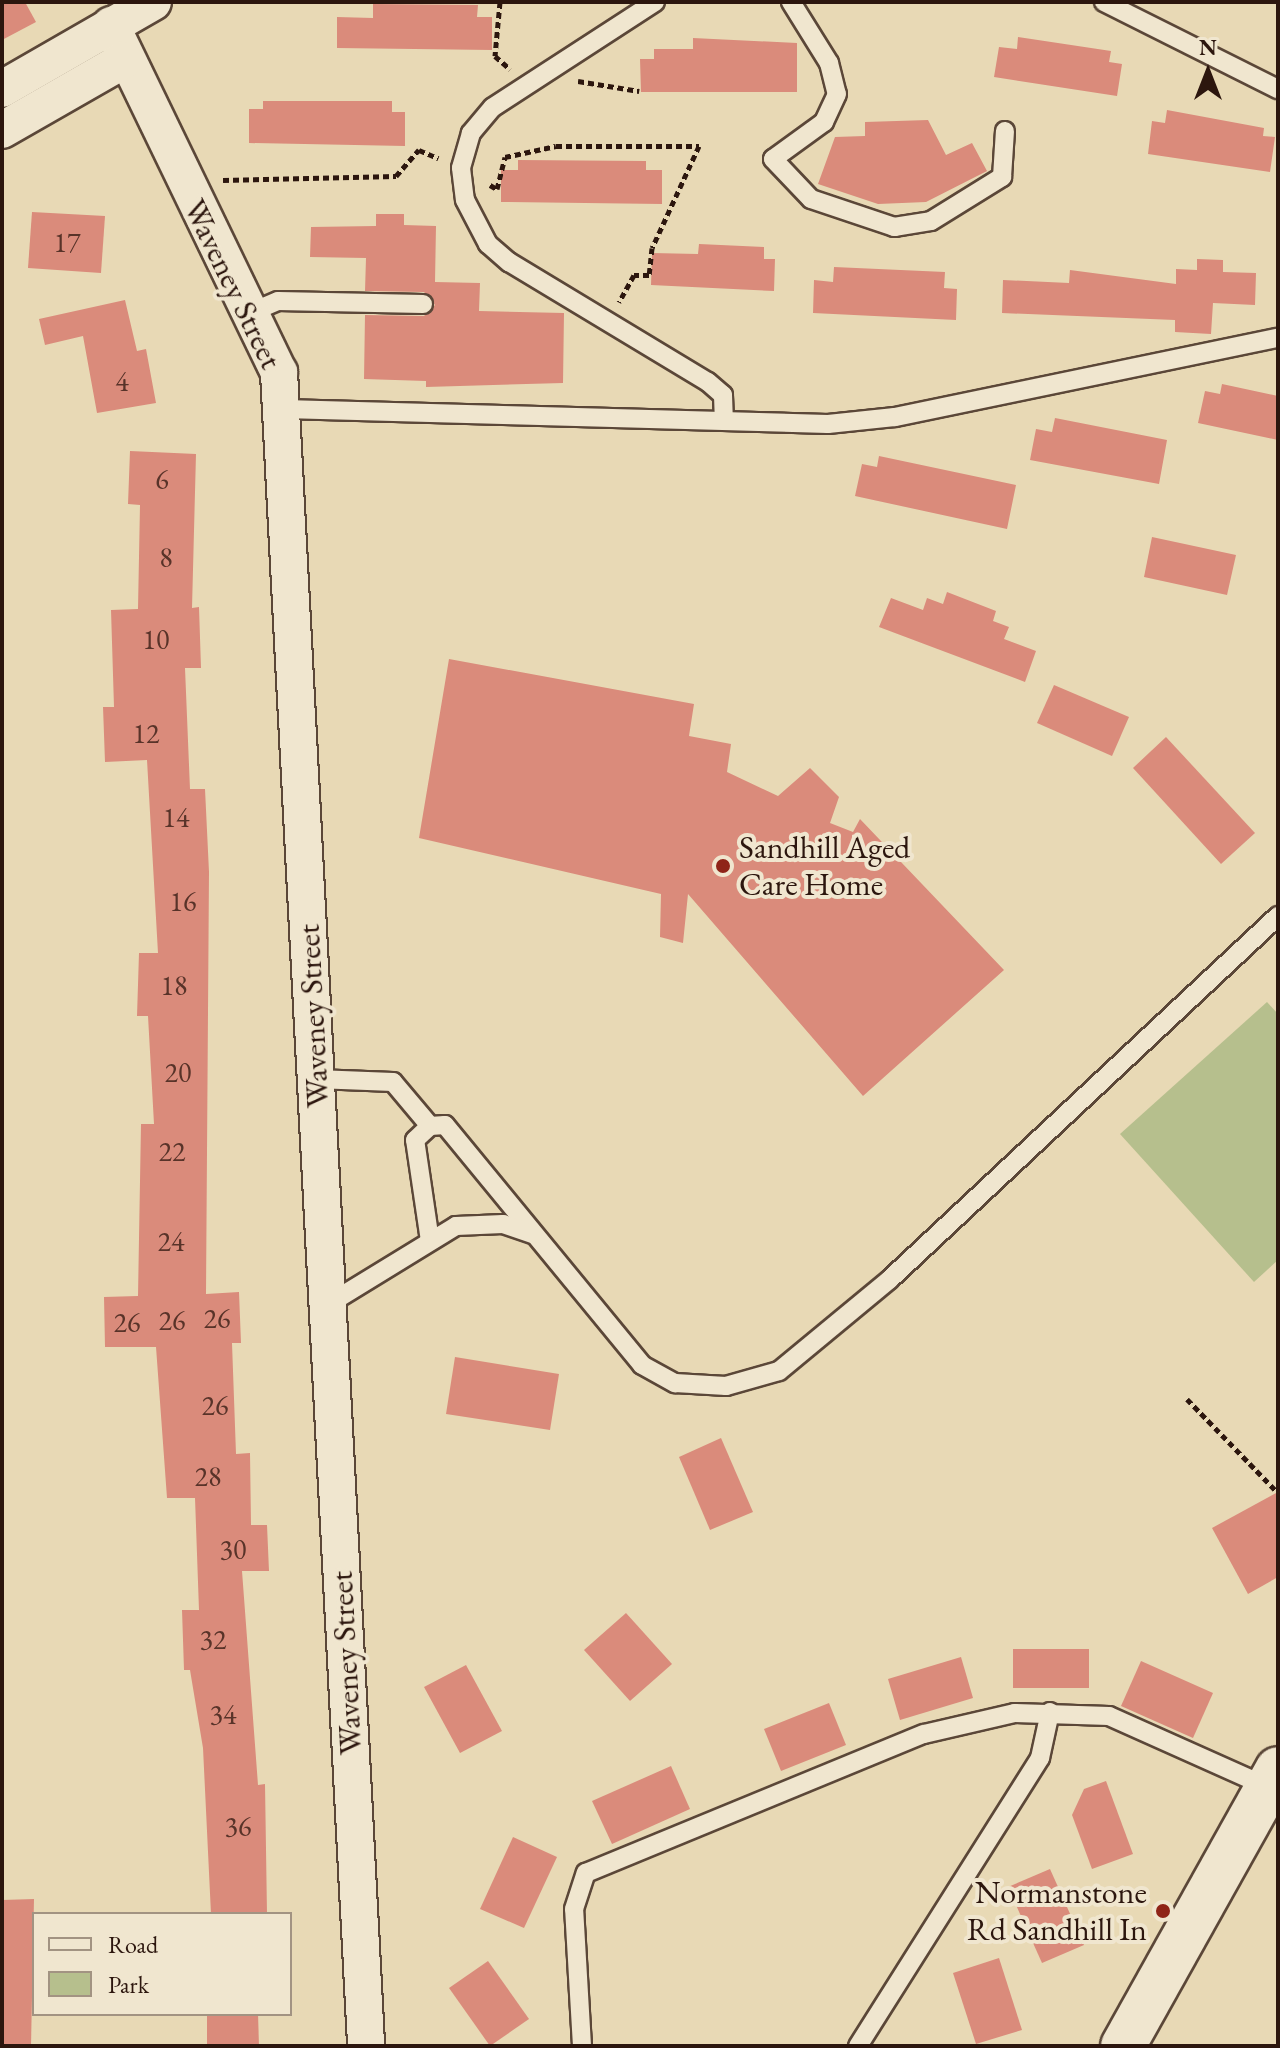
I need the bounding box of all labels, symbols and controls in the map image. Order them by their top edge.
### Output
north arrow [1168,32,1248,112]
text: N [1199,33,1217,62]
street label: Waveney Street [175,193,291,375]
house number: 17 [54,225,80,259]
house number: 4 [115,364,129,398]
house number: 6 [155,462,169,496]
house number: 8 [159,540,173,574]
house number: 10 [143,622,169,656]
house number: 12 [133,716,159,750]
house number: 14 [163,800,189,834]
place label: Sandhill Aged Care Home [739,829,910,904]
marker: Sandhill Aged Care Home [714,857,732,875]
house number: 16 [170,884,196,918]
street label: Waveney Street [289,923,337,1109]
house number: 18 [161,968,187,1002]
house number: 20 [165,1055,191,1089]
house number: 22 [159,1134,185,1168]
house number: 24 [158,1224,184,1258]
house number: 26 [204,1301,230,1335]
house number: 26 [159,1303,185,1337]
house number: 26 [114,1305,140,1339]
house number: 26 [202,1388,228,1422]
house number: 28 [195,1459,221,1493]
house number: 30 [220,1532,246,1566]
street label: Waveney Street [322,1570,370,1756]
house number: 32 [200,1622,226,1656]
house number: 34 [210,1697,236,1731]
house number: 36 [225,1809,251,1843]
place label: Normanstone Rd Sandhill In [967,1874,1147,1949]
marker: Normanstone Rd Sandhill In [1154,1902,1172,1920]
legend [32,1912,292,2016]
text: Road [108,1929,158,1960]
text: Park [108,1969,149,2000]

